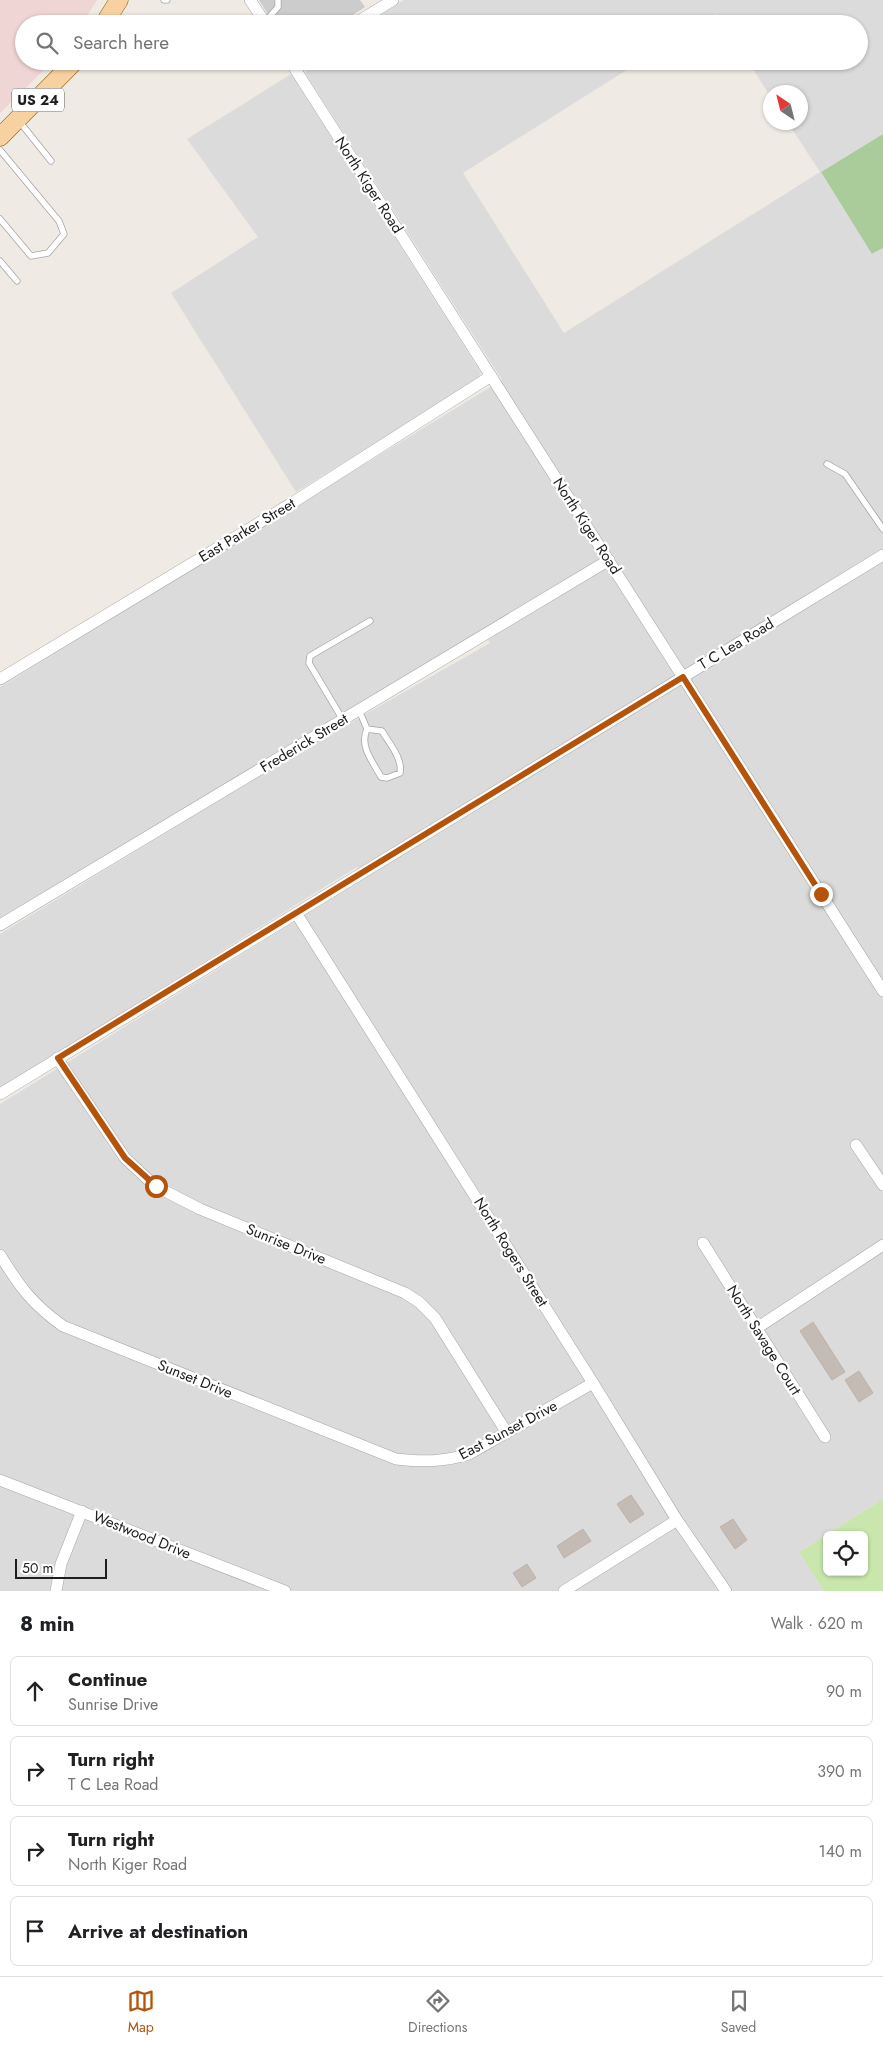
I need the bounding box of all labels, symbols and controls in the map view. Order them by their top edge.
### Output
search box [15,15,868,70]
icon: search [33,29,61,57]
text: Search here [73,29,169,56]
north arrow [763,85,808,130]
road number: US 24 [12,88,64,112]
street label: North Kiger Road [329,132,409,238]
street label: North Kiger Road [547,473,627,579]
street label: East Parker Street [194,492,300,568]
street label: T C Lea Road [694,613,778,675]
street label: Frederick Street [256,708,353,778]
route end [810,883,833,906]
route start [145,1175,168,1198]
street label: North Rogers Street [468,1193,554,1311]
street label: Sunrise Drive [243,1218,330,1270]
street label: North Savage Court [721,1281,807,1400]
street label: Sunset Drive [154,1354,236,1404]
street label: East Sunset Drive [455,1395,561,1465]
street label: Westwood Drive [90,1505,194,1565]
map controls [823,1531,868,1576]
button: locate [823,1531,868,1576]
scale bar [15,1556,108,1579]
text: 50 m [22,1558,53,1578]
text: 8 min [20,1609,75,1639]
text: Walk · 620 m [771,1612,863,1635]
text: Continue [68,1666,147,1693]
icon: ahead [21,1677,49,1705]
text: 90 m [826,1680,862,1703]
text: Sunrise Drive [68,1693,158,1716]
text: Turn right [68,1746,154,1773]
icon: right [21,1757,49,1785]
text: 390 m [817,1760,862,1783]
text: T C Lea Road [68,1773,158,1796]
text: Turn right [68,1826,154,1853]
icon: right [21,1837,49,1865]
text: 140 m [819,1840,862,1863]
text: North Kiger Road [68,1853,187,1876]
icon: arrive [21,1917,49,1945]
text: Arrive at destination [68,1918,248,1945]
tab: Map [127,1987,155,2037]
tab: Directions [408,1987,467,2037]
tab: Saved [721,1987,756,2037]

